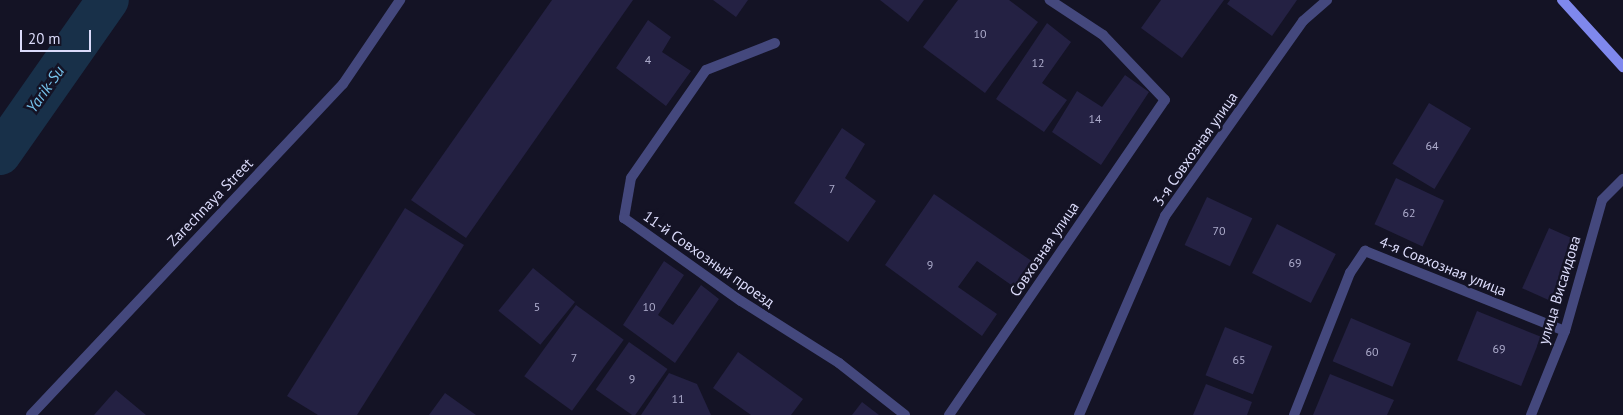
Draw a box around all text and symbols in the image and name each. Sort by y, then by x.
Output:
scale bar [22,20,94,52]
house number: 10 [973,27,987,41]
text: 20 m [28,29,61,48]
house number: 4 [645,53,651,67]
house number: 12 [1031,56,1045,70]
water label: Yarik-Su [22,62,68,116]
street label: 3-я Совхозная улица [1149,88,1241,210]
house number: 14 [1088,112,1102,126]
house number: 64 [1425,139,1439,153]
street label: Zarechnaya Street [164,154,256,250]
house number: 7 [829,182,835,196]
street label: Совхозная улица [1006,198,1082,300]
house number: 62 [1402,206,1416,220]
street label: 11-й Совхозный проезд [640,207,778,311]
house number: 70 [1212,224,1226,238]
street label: 4-я Совхозная улица [1377,232,1509,300]
street label: улица Висаидова [1534,234,1584,346]
house number: 69 [1288,256,1302,270]
house number: 9 [927,258,933,272]
house number: 5 [534,300,540,314]
house number: 10 [642,300,656,314]
house number: 69 [1492,342,1506,356]
house number: 60 [1365,345,1379,359]
house number: 7 [571,351,577,365]
house number: 65 [1232,353,1246,367]
house number: 9 [629,372,635,386]
house number: 11 [671,392,685,406]

